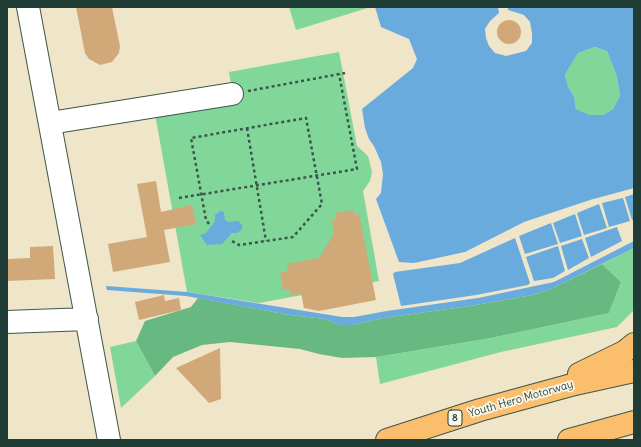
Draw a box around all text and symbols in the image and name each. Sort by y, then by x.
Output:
street label: Youth Hero Motorway [467,378,575,420]
road number: 8 [448,410,462,426]

